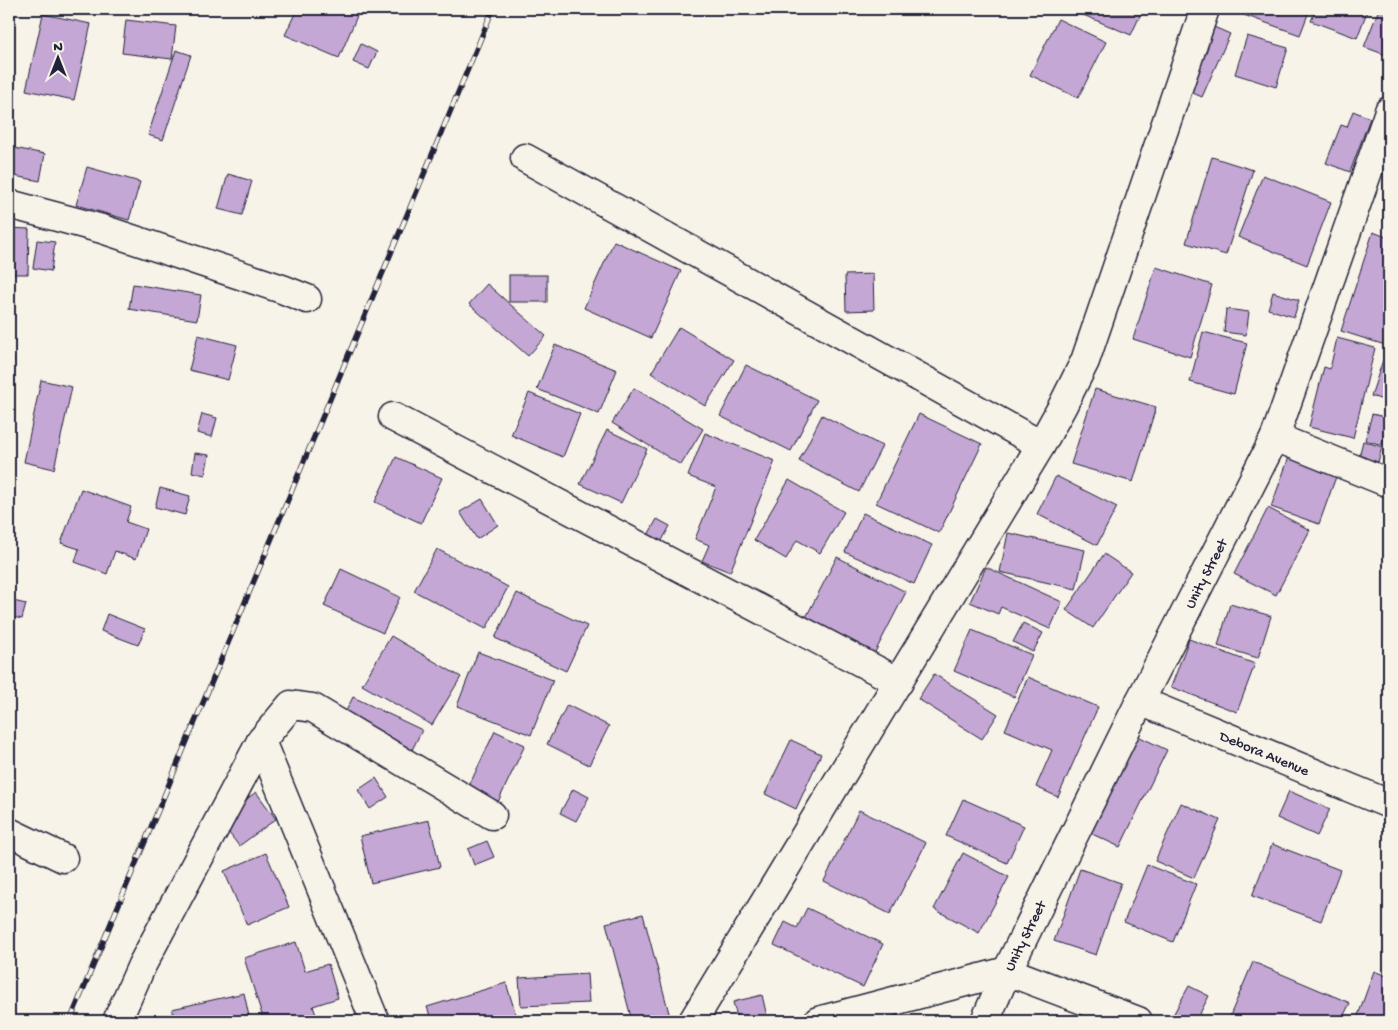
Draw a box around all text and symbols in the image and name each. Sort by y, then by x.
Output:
north arrow [32,32,82,82]
text: N [53,39,63,56]
street label: Unity Street [1182,535,1233,612]
street label: Debora Avenue [1215,727,1312,781]
street label: Unity Street [1001,897,1052,975]

